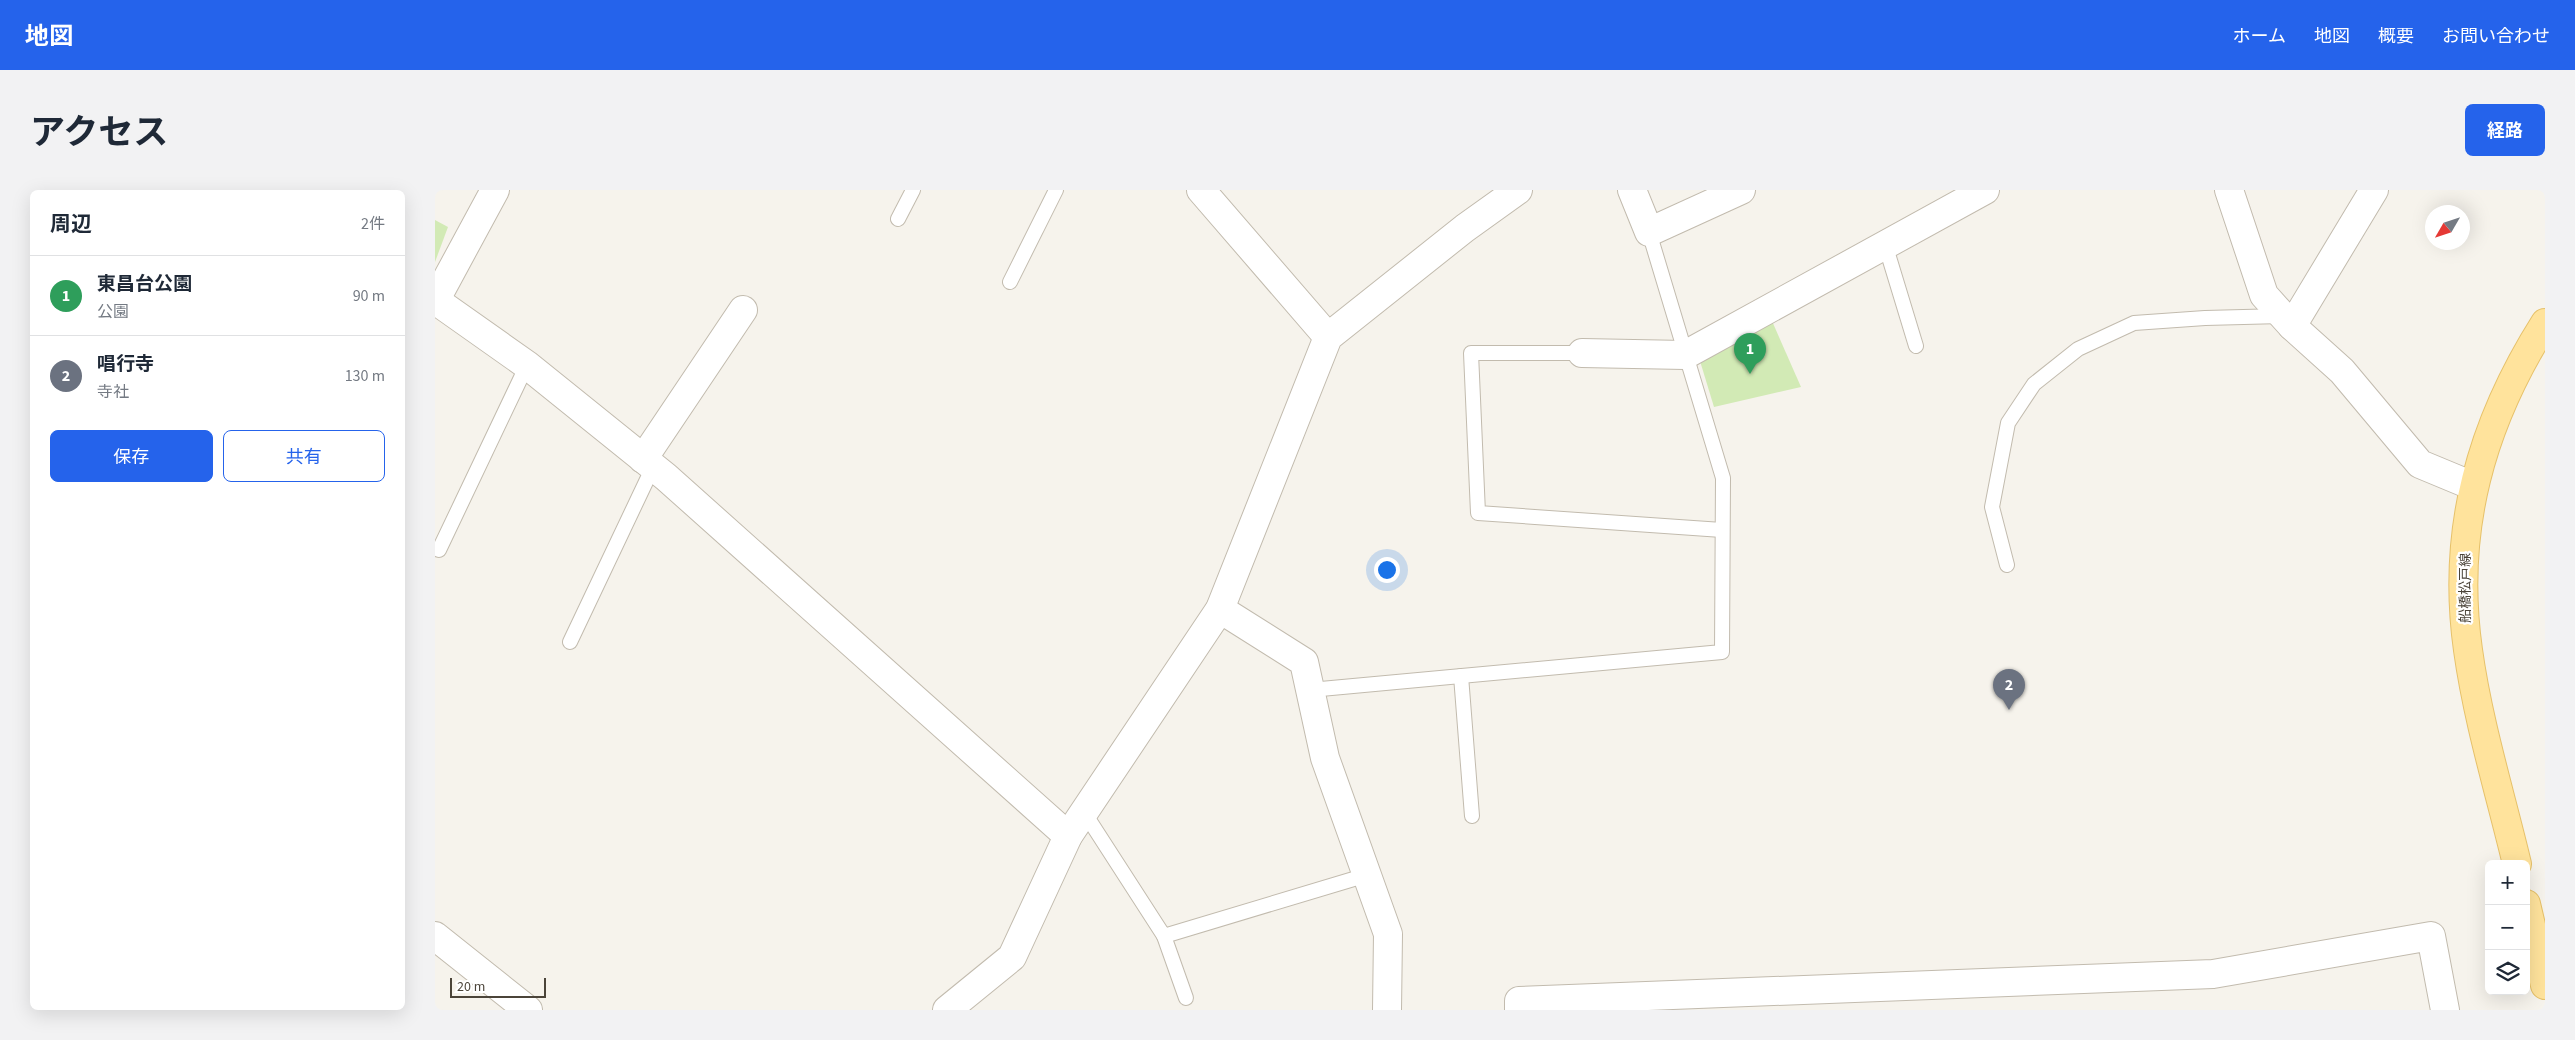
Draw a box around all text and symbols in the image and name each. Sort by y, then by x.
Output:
text: 地図 [25,19,73,54]
text: ホーム [2233,24,2286,49]
text: 地図 [2314,24,2350,49]
text: 概要 [2378,24,2414,49]
text: お問い合わせ [2442,24,2550,49]
button: 経路 [2465,104,2545,156]
text: アクセス [30,108,168,158]
north arrow [2425,205,2470,250]
text: 周辺 [50,209,92,239]
text: 2件 [361,213,385,235]
text: 東昌台公園 [97,271,192,298]
text: 1 [62,285,70,307]
text: 90 m [353,285,385,307]
text: 公園 [97,301,129,323]
pin: 1 [1734,333,1766,374]
text: 唱行寺 [97,351,154,378]
text: 2 [62,365,70,387]
text: 130 m [345,365,385,387]
text: 寺社 [97,381,129,403]
button: 保存 [50,430,213,482]
button: 共有 [223,430,385,482]
street label: 船橋松戸線 [2456,553,2476,623]
your location [1374,557,1400,583]
pin: 2 [1993,669,2025,710]
map controls [2485,860,2530,995]
button: + [2485,860,2530,905]
button: − [2485,905,2530,950]
button: layers [2485,950,2530,995]
scale bar [450,975,546,998]
text: 20 m [457,977,485,997]

